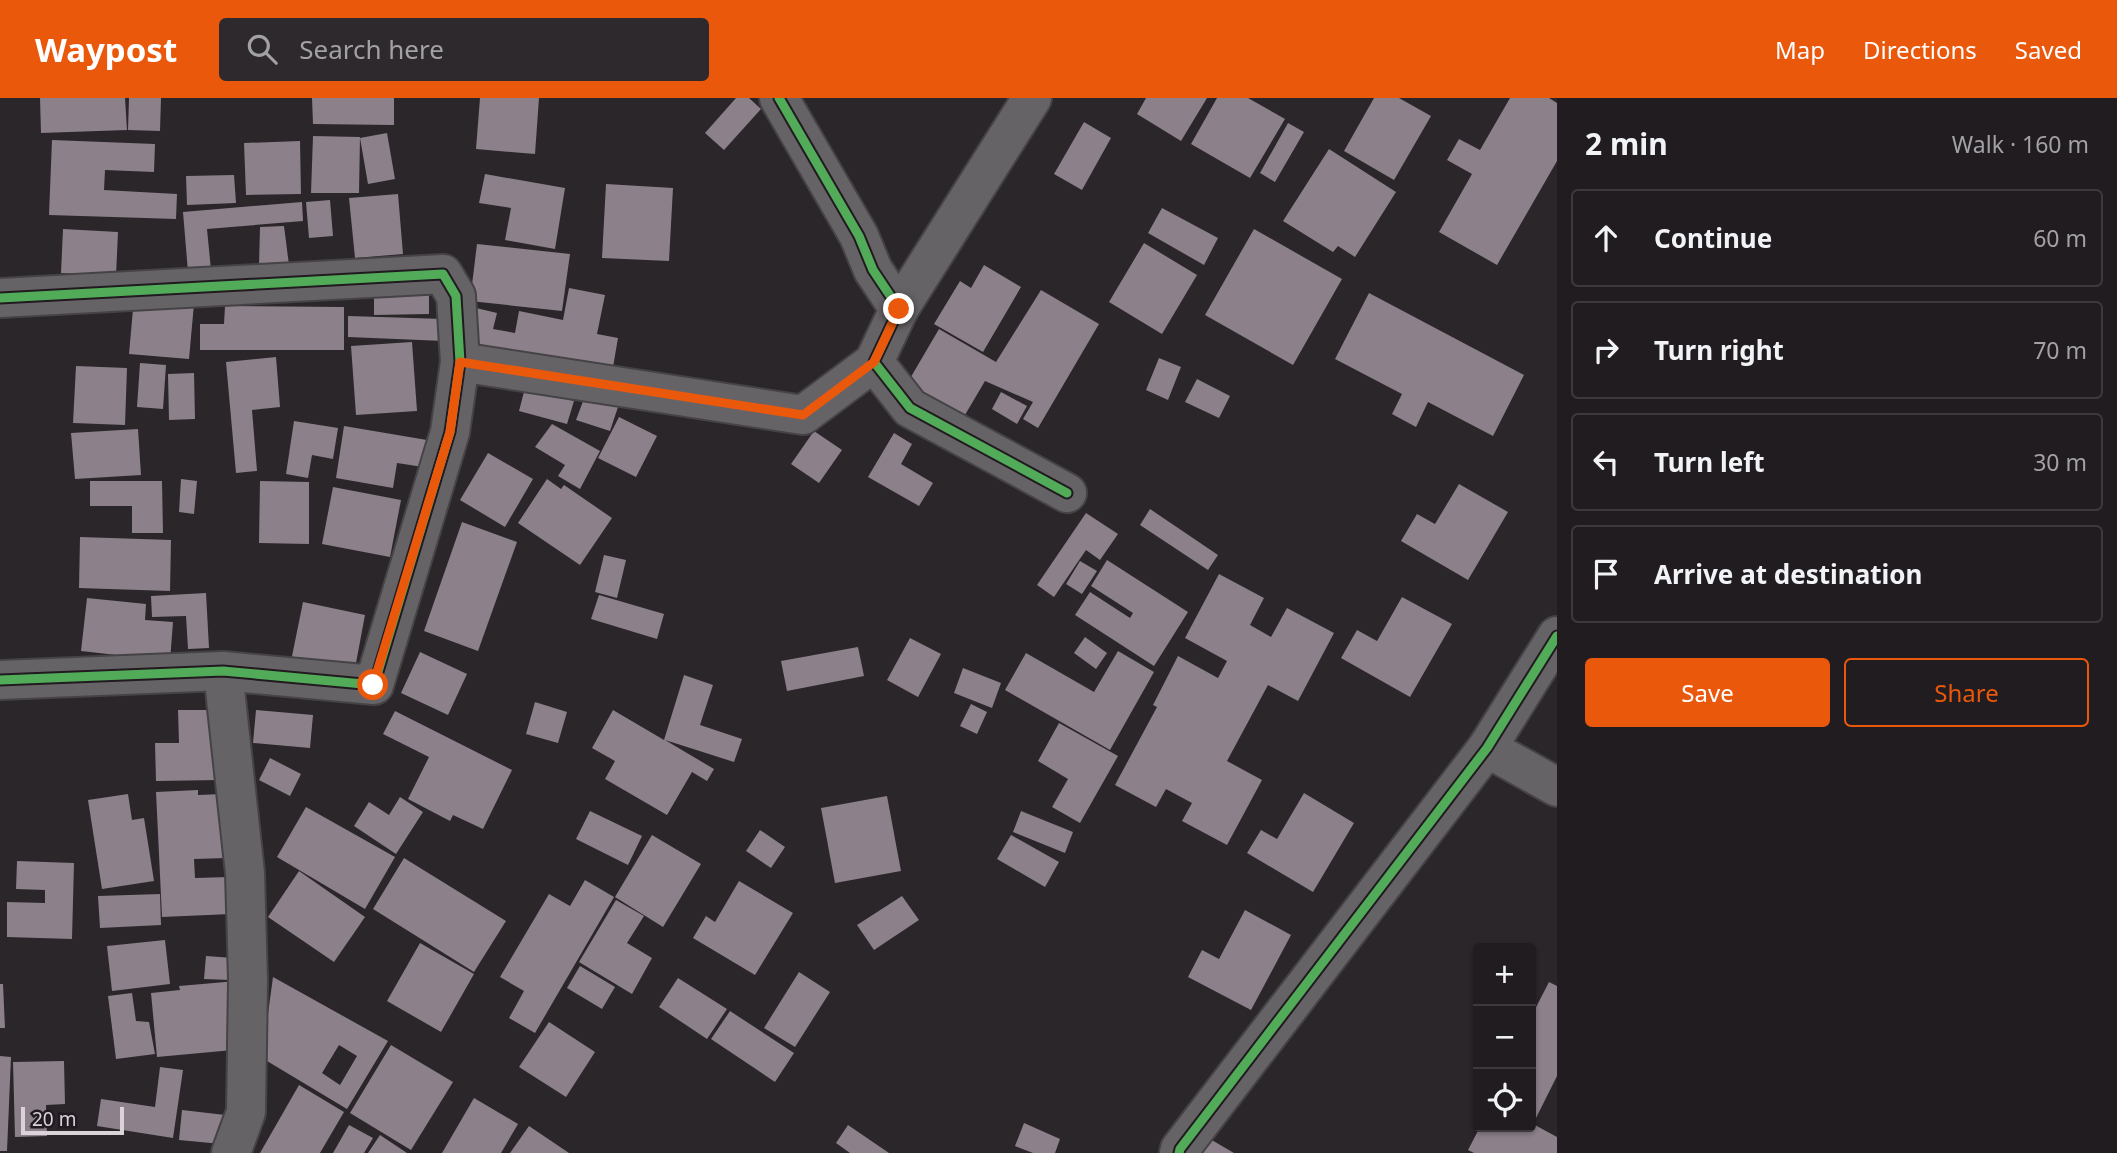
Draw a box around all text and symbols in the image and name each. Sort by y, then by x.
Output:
search box [219,18,709,81]
text: Waypost [35,27,177,72]
icon: search [243,30,281,68]
text: Search here [299,31,444,67]
text: Map [1775,33,1825,66]
text: Directions [1863,33,1977,66]
text: Saved [2015,33,2082,66]
text: 2 min [1585,123,1668,164]
text: Walk · 160 m [1952,128,2089,160]
icon: ahead [1587,219,1625,257]
text: Continue [1654,220,1772,256]
text: 60 m [2033,222,2087,254]
route end [883,293,914,324]
icon: right [1587,331,1625,369]
text: Turn right [1654,332,1784,368]
text: 70 m [2033,334,2087,366]
icon: left [1587,443,1625,481]
text: Turn left [1654,444,1765,480]
text: 30 m [2033,446,2087,478]
icon: arrive [1587,555,1625,593]
text: Arrive at destination [1654,556,1923,592]
button: Save [1585,658,1830,727]
button: Share [1844,658,2089,727]
route start [357,669,388,700]
map controls [1473,943,1536,1132]
button: + [1473,943,1536,1006]
button: − [1473,1006,1536,1069]
button: locate [1473,1069,1536,1132]
scale bar [21,1104,124,1136]
text: 20 m [32,1106,76,1132]

